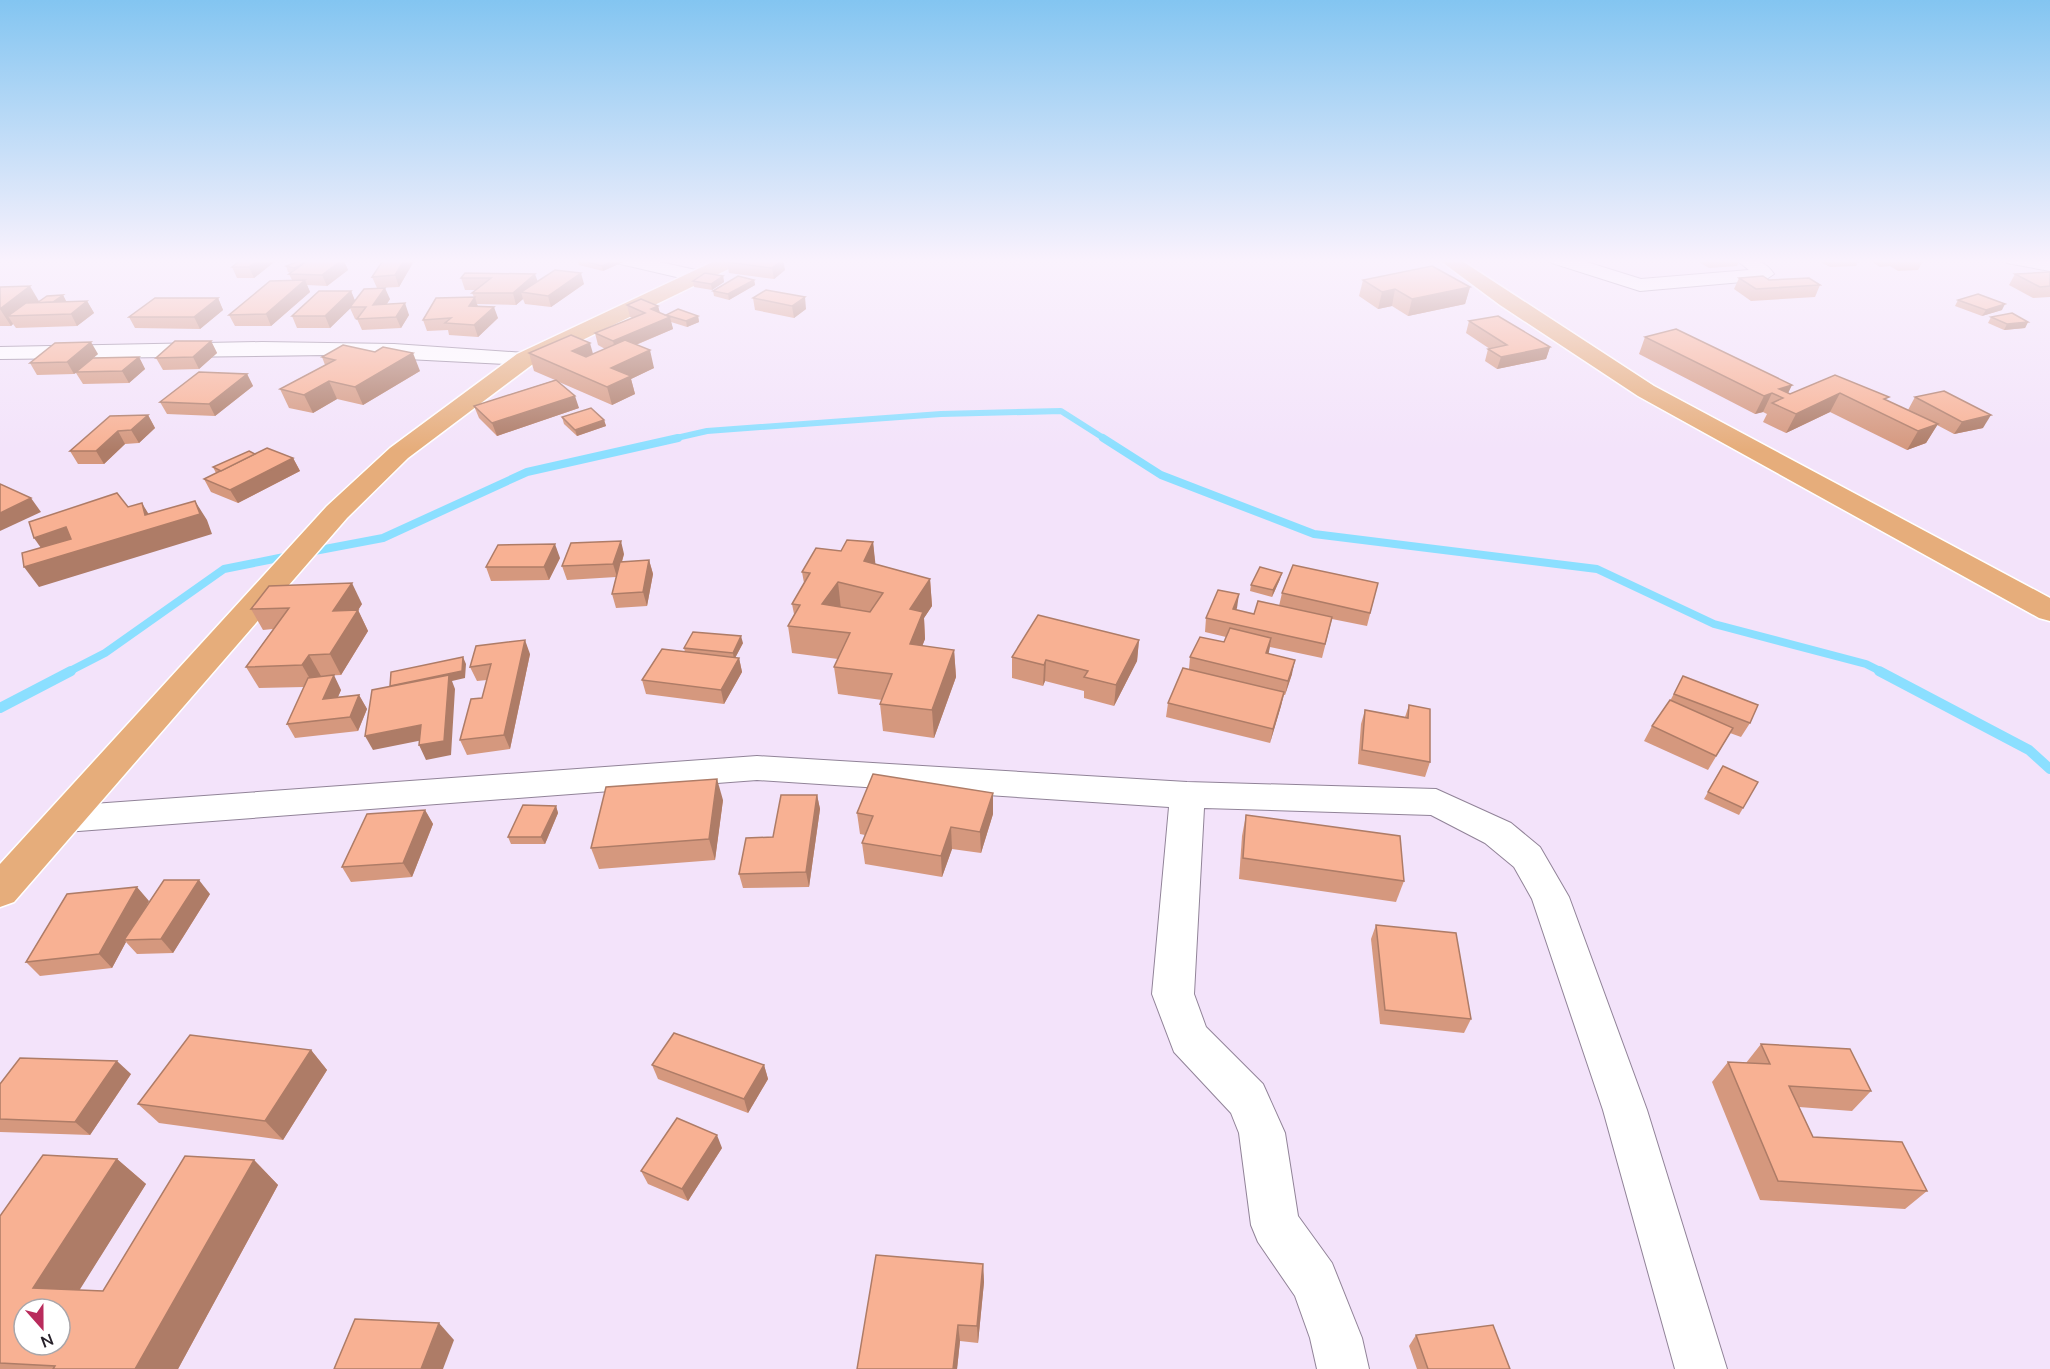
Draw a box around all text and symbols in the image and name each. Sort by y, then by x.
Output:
north arrow [12,1297,72,1357]
text: N [38,1330,57,1353]

